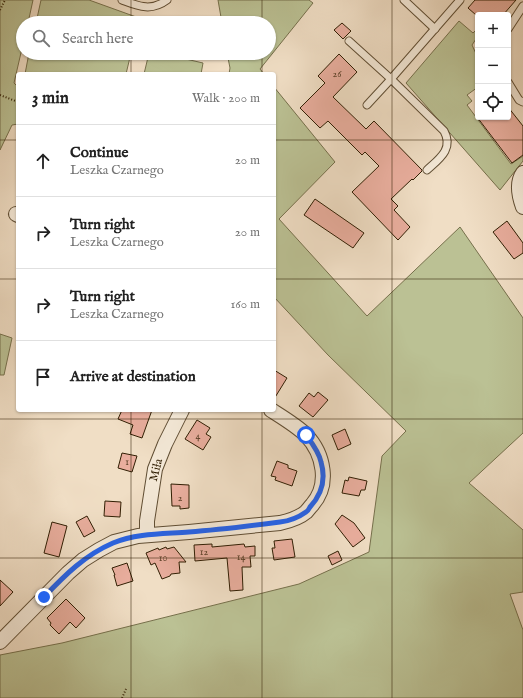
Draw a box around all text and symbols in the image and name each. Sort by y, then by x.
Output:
map controls [475,12,511,120]
button: + [475,12,511,48]
search box [16,16,276,60]
icon: search [30,27,52,49]
text: Search here [62,29,133,48]
button: − [475,48,511,84]
house number: 26 [333,68,342,81]
button: locate [475,84,511,120]
text: 3 min [32,88,69,109]
text: Walk · 200 m [192,90,260,107]
text: Continue [70,143,128,162]
icon: ahead [32,150,54,172]
text: 20 m [235,152,260,169]
text: Leszka Czarnego [70,162,164,179]
text: Turn right [70,215,135,234]
icon: right [32,222,54,244]
text: 20 m [235,224,260,241]
text: Leszka Czarnego [70,234,164,251]
text: Turn right [70,287,135,306]
icon: right [32,294,54,316]
text: 160 m [230,296,260,313]
text: Leszka Czarnego [70,306,164,323]
icon: arrive [32,366,54,388]
text: Arrive at destination [70,367,196,386]
route start [297,426,315,444]
house number: 4 [196,430,201,443]
house number: 1 [125,456,129,469]
street label: Miła [146,456,166,483]
house number: 2 [178,492,183,505]
house number: 12 [200,546,209,559]
house number: 14 [237,551,245,564]
house number: 10 [159,552,167,565]
route end [35,588,53,606]

